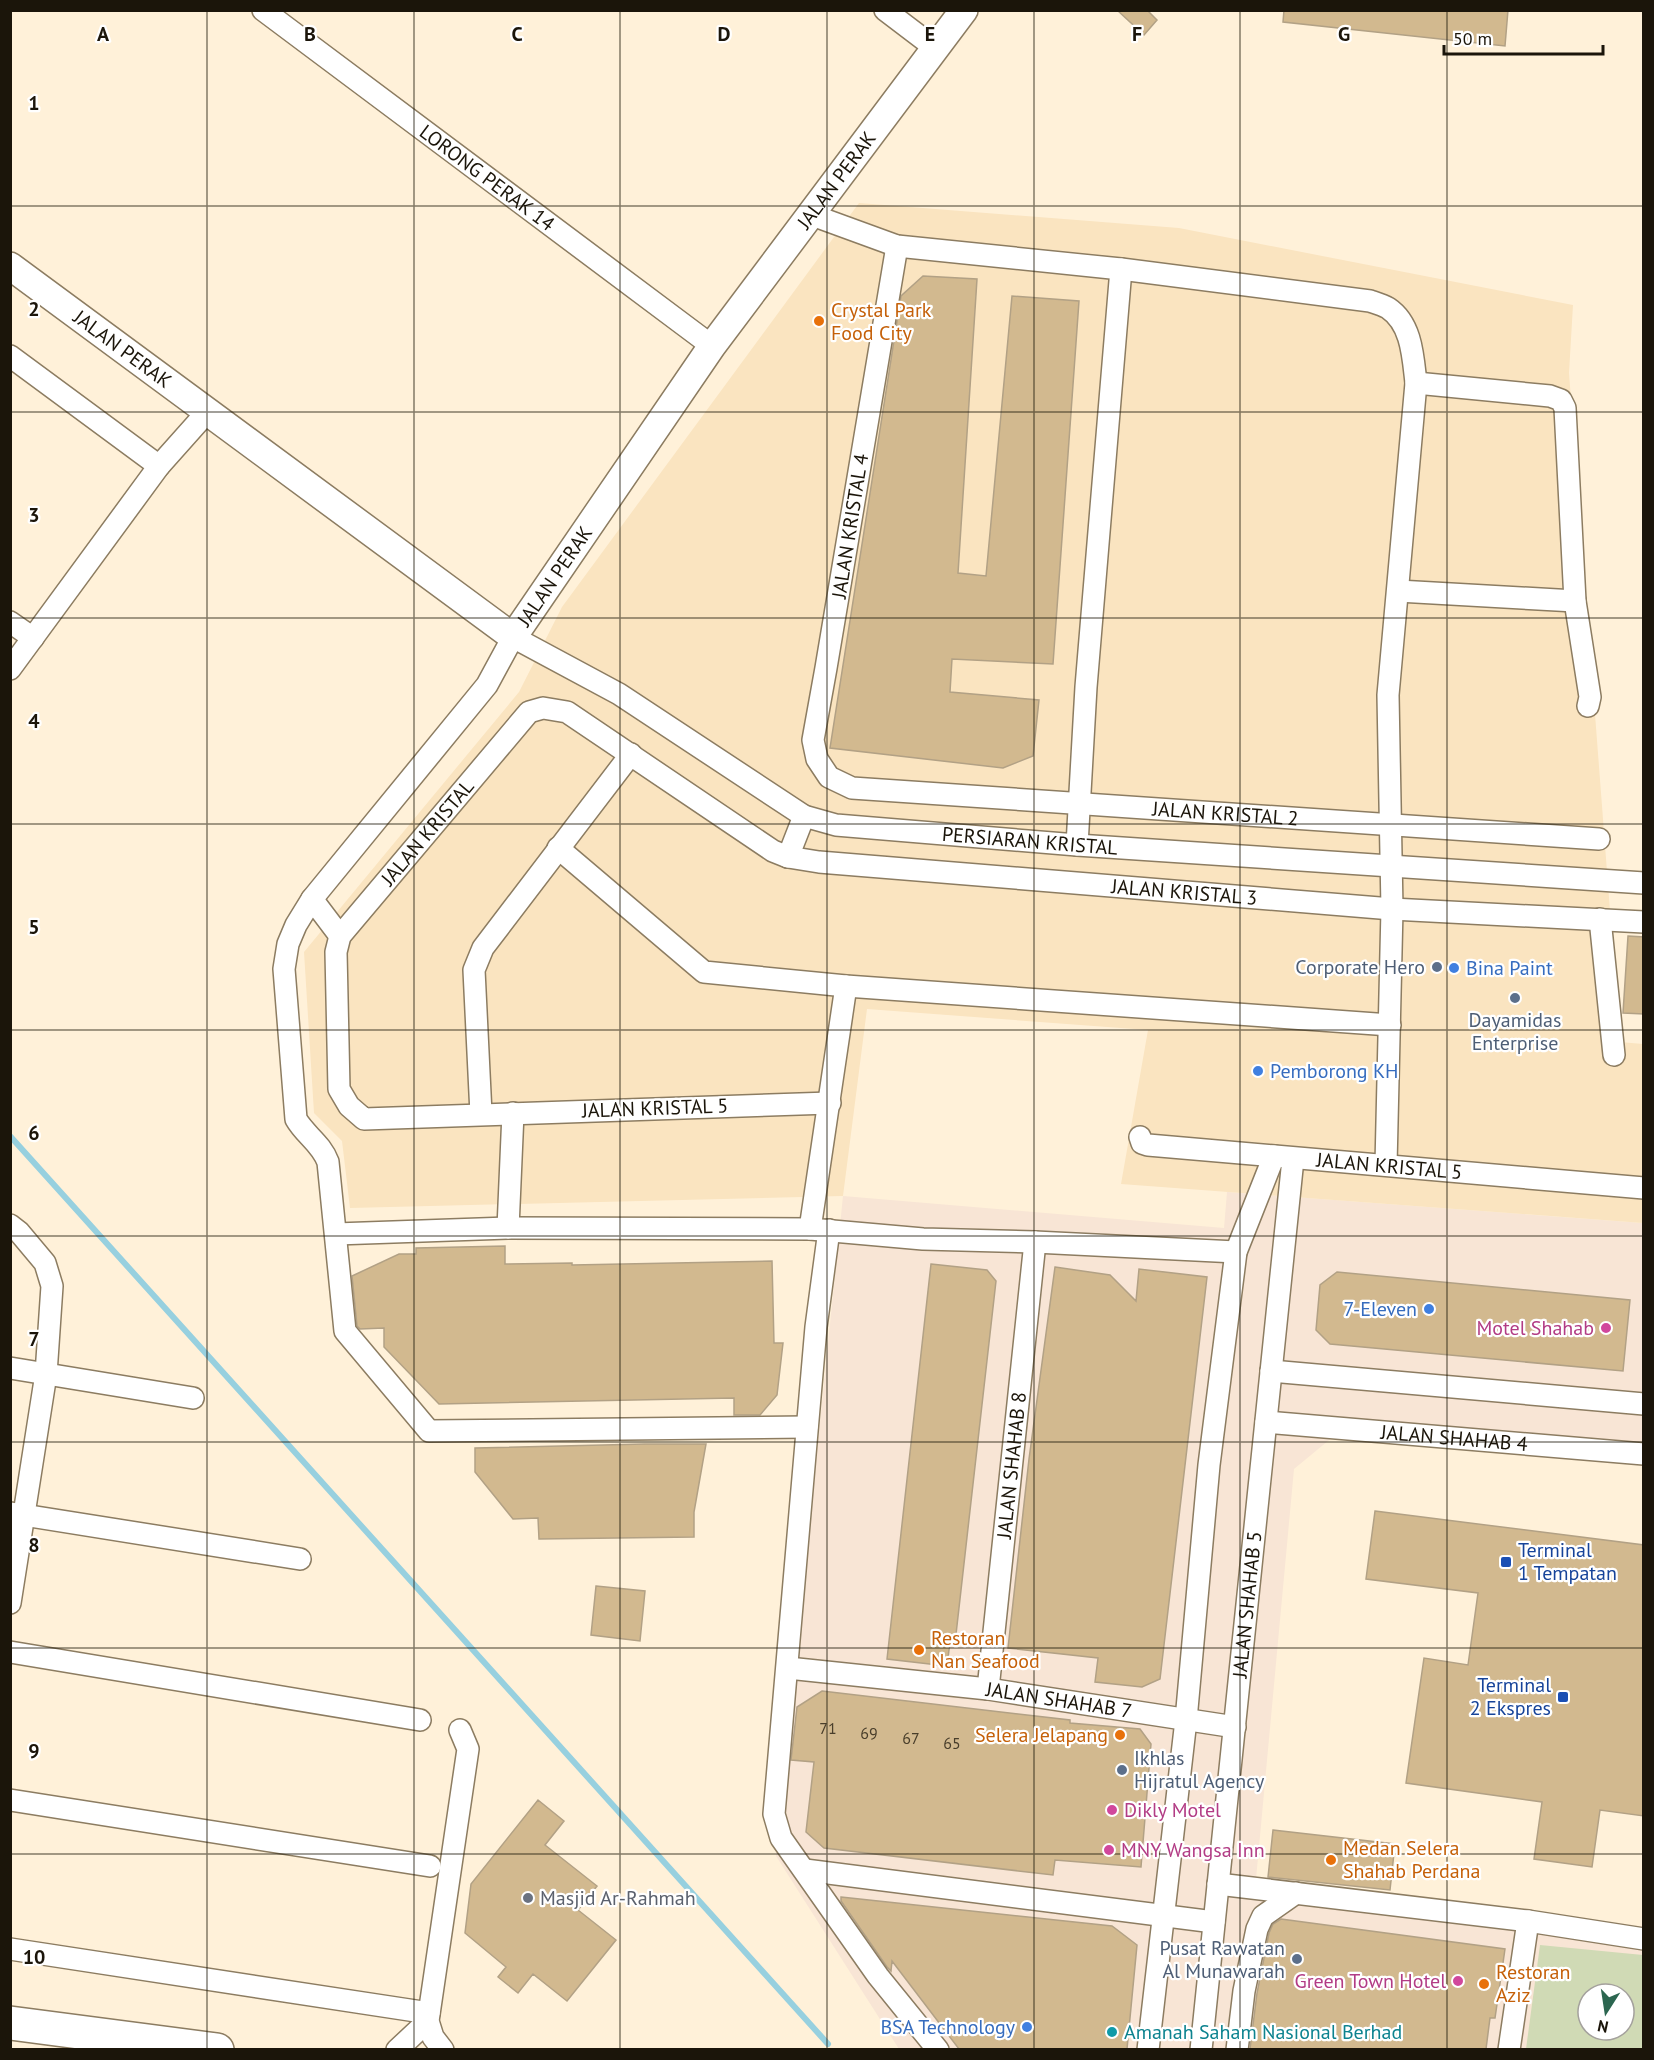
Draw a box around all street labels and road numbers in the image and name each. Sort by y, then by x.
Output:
street label: LORONG PERAK 14 [414,119,560,237]
street label: JALAN PERAK [791,126,882,235]
street label: JALAN PERAK [68,304,177,394]
street label: JALAN KRISTAL 4 [826,452,874,601]
street label: JALAN PERAK [511,521,598,632]
street label: JALAN KRISTAL [375,774,480,892]
street label: JALAN KRISTAL 2 [1151,795,1299,831]
street label: PERSIARAN KRISTAL [941,821,1119,861]
street label: JALAN KRISTAL 3 [1109,873,1258,911]
street label: JALAN KRISTAL 5 [580,1092,729,1124]
street label: JALAN KRISTAL 5 [1314,1147,1463,1185]
street label: JALAN SHAHAB 8 [991,1391,1032,1541]
street label: JALAN SHAHAB 4 [1379,1419,1529,1457]
street label: JALAN SHAHAB 5 [1226,1530,1268,1680]
street label: JALAN SHAHAB 7 [983,1676,1134,1724]

